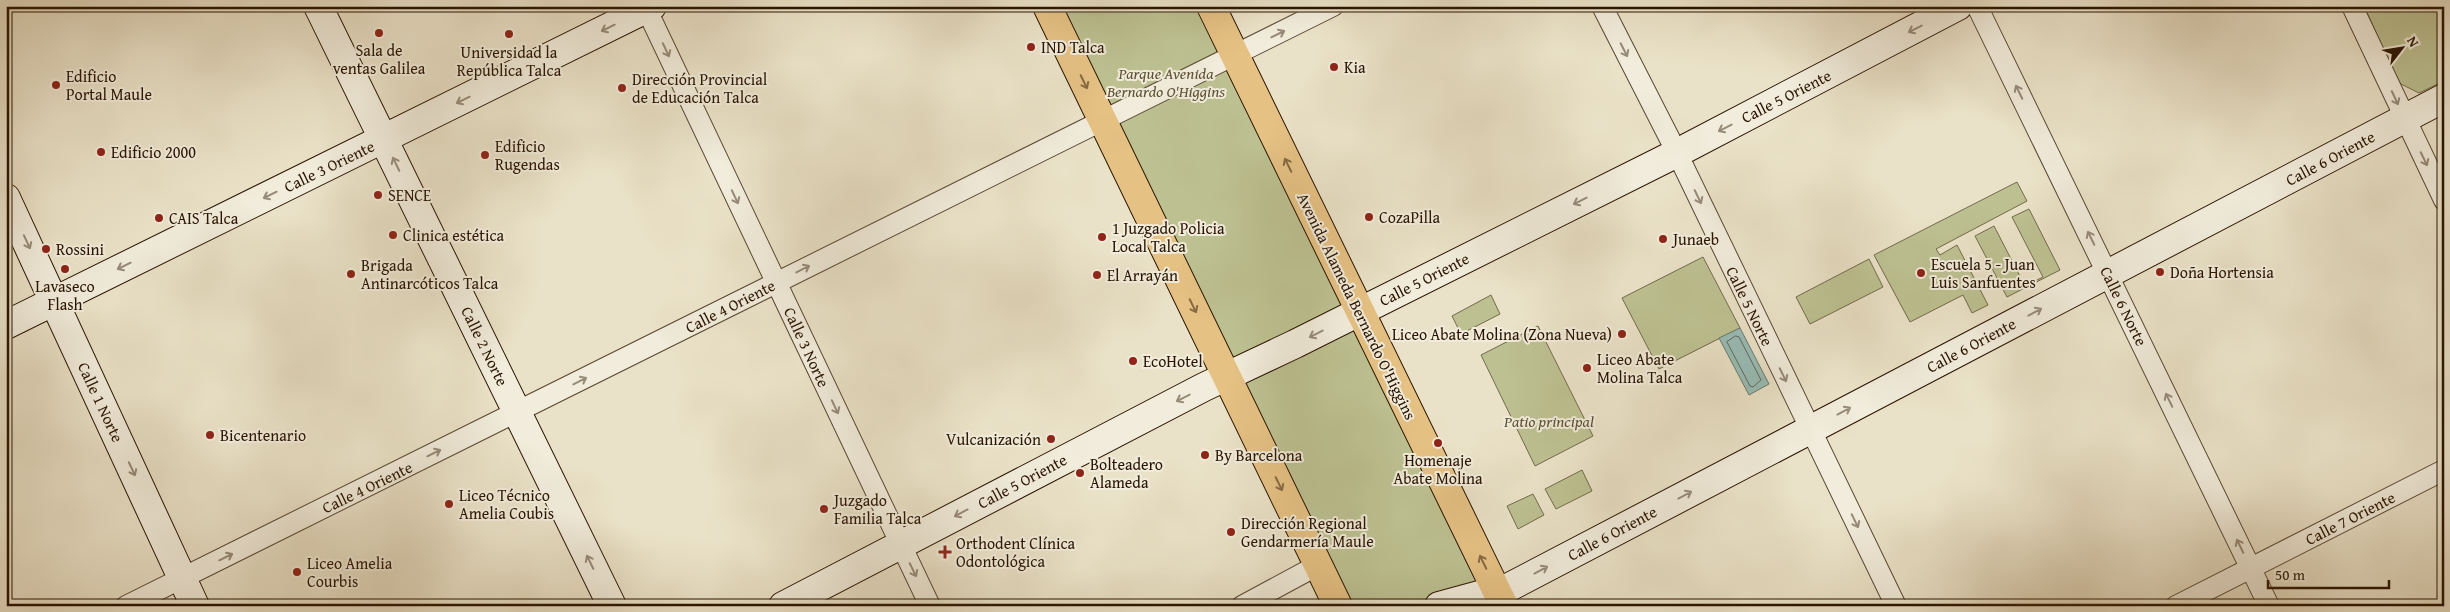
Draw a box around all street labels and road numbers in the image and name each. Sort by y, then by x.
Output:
street label: Calle 5 Oriente [1737,63,1835,129]
street label: Calle 6 Oriente [2281,124,2379,192]
street label: Calle 3 Oriente [280,134,378,198]
street label: Avenida Alameda Bernardo O'Higgins [1291,188,1423,424]
street label: Calle 5 Oriente [1375,246,1473,312]
street label: Calle 5 Norte [1720,262,1780,350]
street label: Calle 6 Norte [2094,262,2154,350]
street label: Calle 4 Oriente [681,273,779,339]
street label: Calle 2 Norte [455,302,515,390]
street label: Calle 3 Norte [778,303,836,391]
street label: Calle 6 Oriente [1922,311,2020,379]
street label: Calle 1 Norte [72,358,130,446]
street label: Calle 5 Oriente [973,447,1071,515]
street label: Calle 4 Oriente [318,455,416,519]
street label: Calle 7 Oriente [2301,485,2399,551]
street label: Calle 6 Oriente [1563,499,1661,567]

